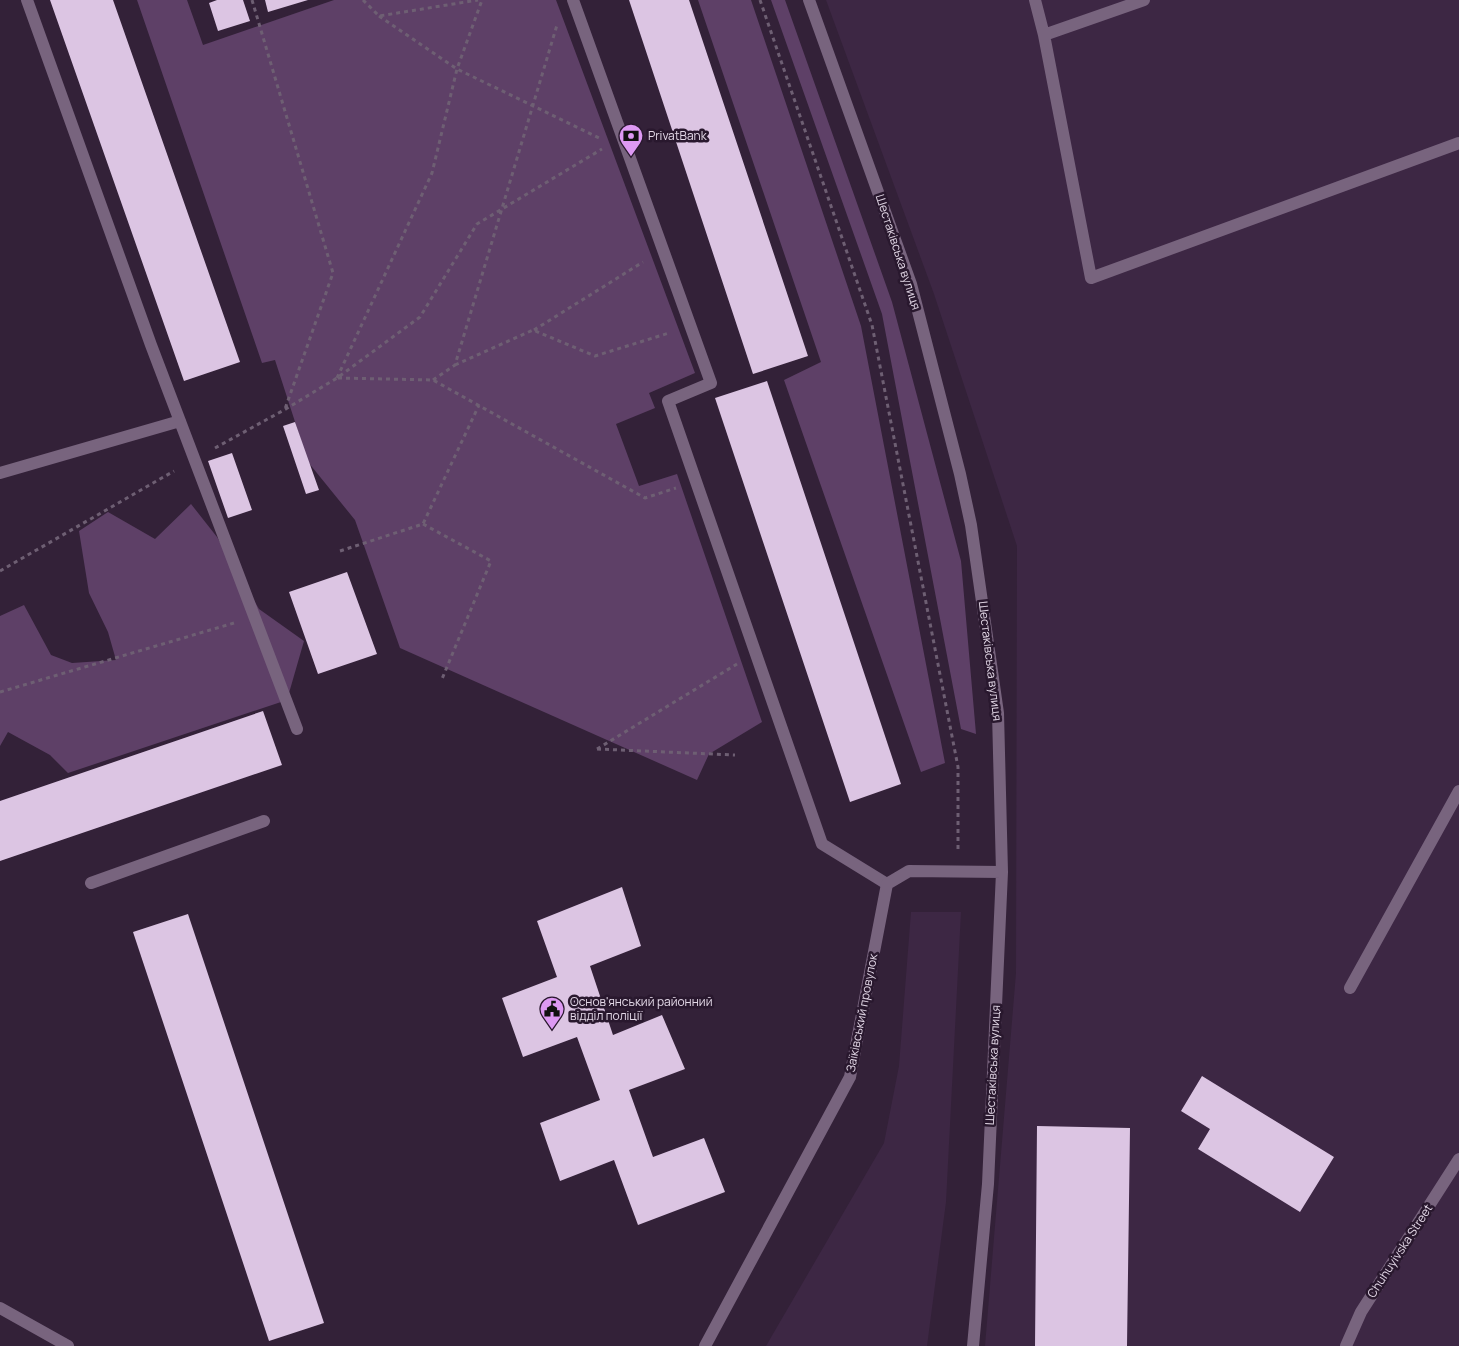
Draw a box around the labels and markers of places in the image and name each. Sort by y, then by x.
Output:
bank icon: PrivatBank [618,123,644,157]
place label: PrivatBank [648,127,708,144]
place label: Основ'янський районний відділ поліції [570,993,712,1024]
public building icon: Основ'янський районний відділ поліції [539,996,565,1030]

